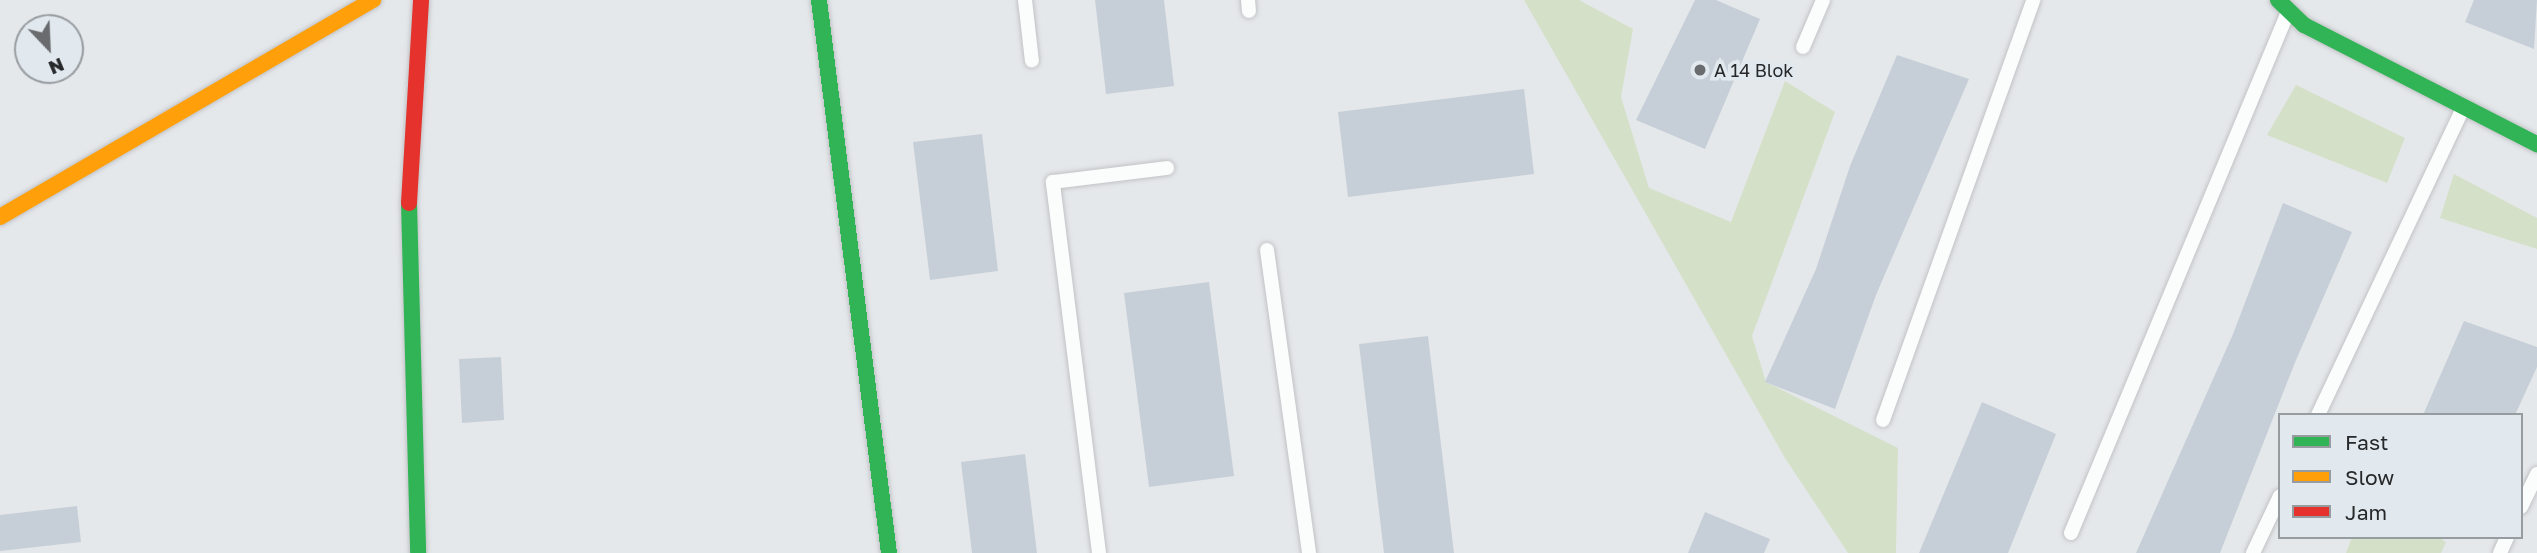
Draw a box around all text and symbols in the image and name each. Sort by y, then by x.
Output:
north arrow [14,14,84,84]
text: N [45,54,68,80]
place label: A 14 Blok [1714,59,1793,81]
marker: A 14 Blok [1692,62,1708,78]
legend [2278,413,2523,539]
text: Fast [2345,429,2388,455]
text: Slow [2345,464,2394,490]
text: Jam [2345,499,2387,525]

